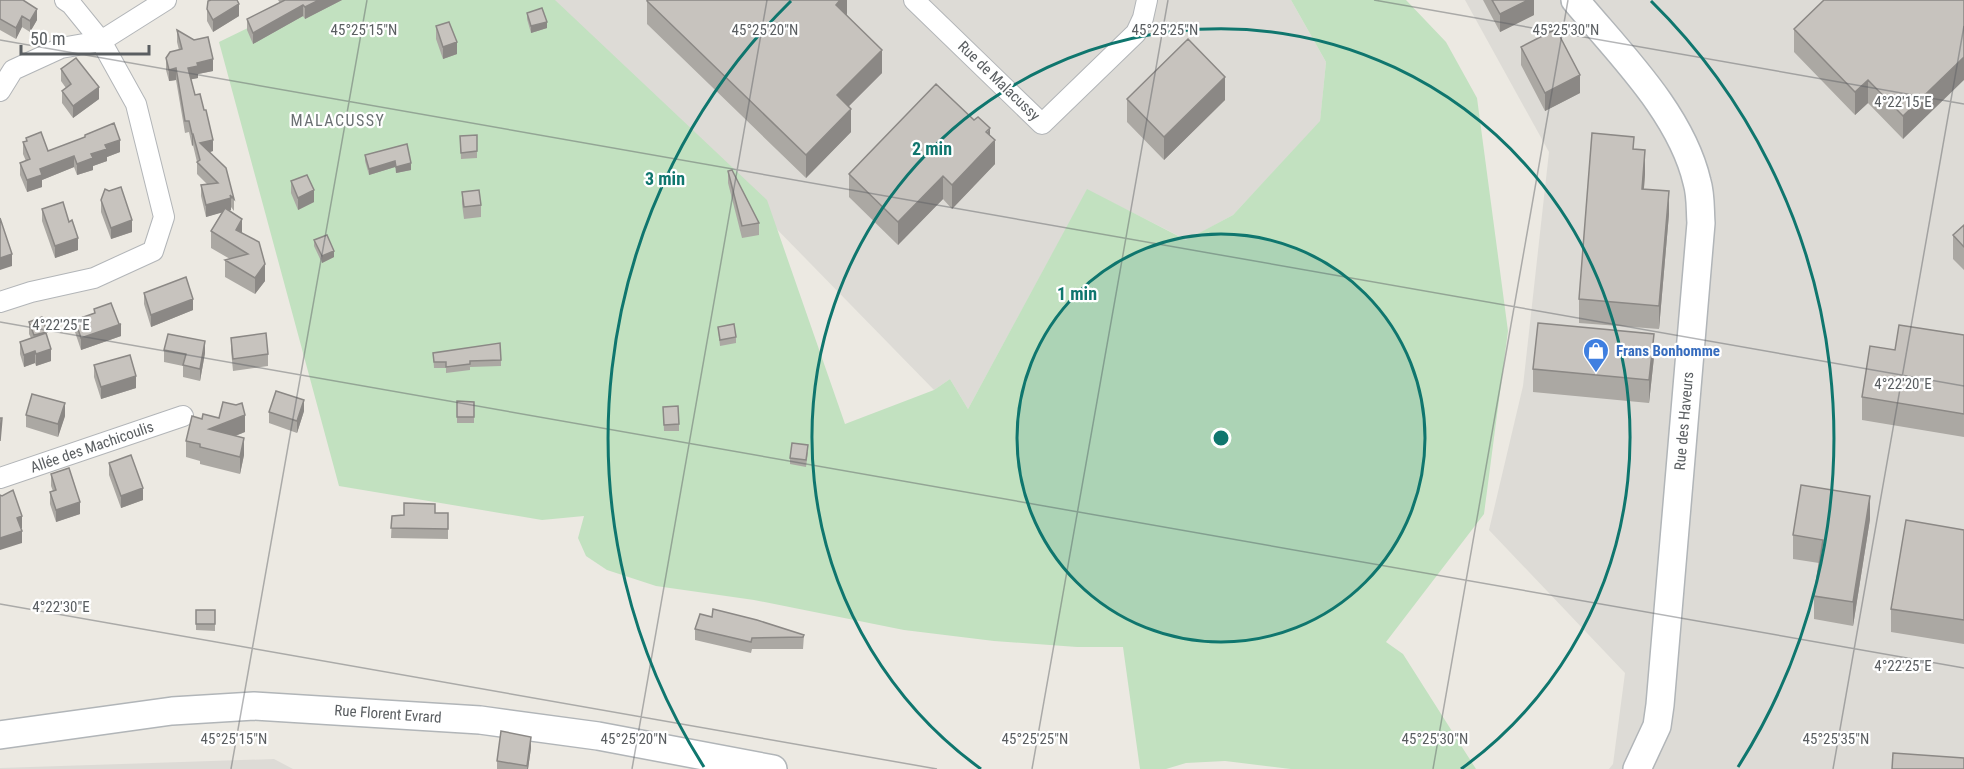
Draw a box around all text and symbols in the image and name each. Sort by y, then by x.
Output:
scale bar [21,18,148,56]
text: 45°25'15"N [331,21,397,39]
text: 45°25'20"N [732,21,798,39]
text: 45°25'25"N [1132,21,1198,39]
text: 45°25'30"N [1533,21,1599,39]
text: 50 m [30,28,65,49]
street label: Rue de Malacussy [954,37,1044,125]
text: 4°22'15"E [1874,93,1932,111]
district label: MALACUSSY [291,111,385,130]
text: 2 min [912,138,952,159]
text: 3 min [645,168,685,189]
text: 1 min [1057,283,1097,304]
text: 4°22'25"E [32,316,90,334]
shop icon: Frans Bonhomme [1581,336,1611,374]
place label: Frans Bonhomme [1616,342,1720,360]
street label: Rue des Haveurs [1671,371,1697,471]
text: 4°22'20"E [1874,375,1932,393]
street label: Allée des Machicoulis [28,417,156,477]
centre of rings [1211,428,1231,448]
text: 4°22'30"E [32,598,90,616]
text: 4°22'25"E [1874,657,1932,675]
street label: Rue Florent Evrard [334,701,442,727]
text: 45°25'15"N [201,730,267,748]
text: 45°25'20"N [601,730,667,748]
text: 45°25'25"N [1002,730,1068,748]
text: 45°25'30"N [1402,730,1468,748]
text: 45°25'35"N [1803,730,1869,748]

